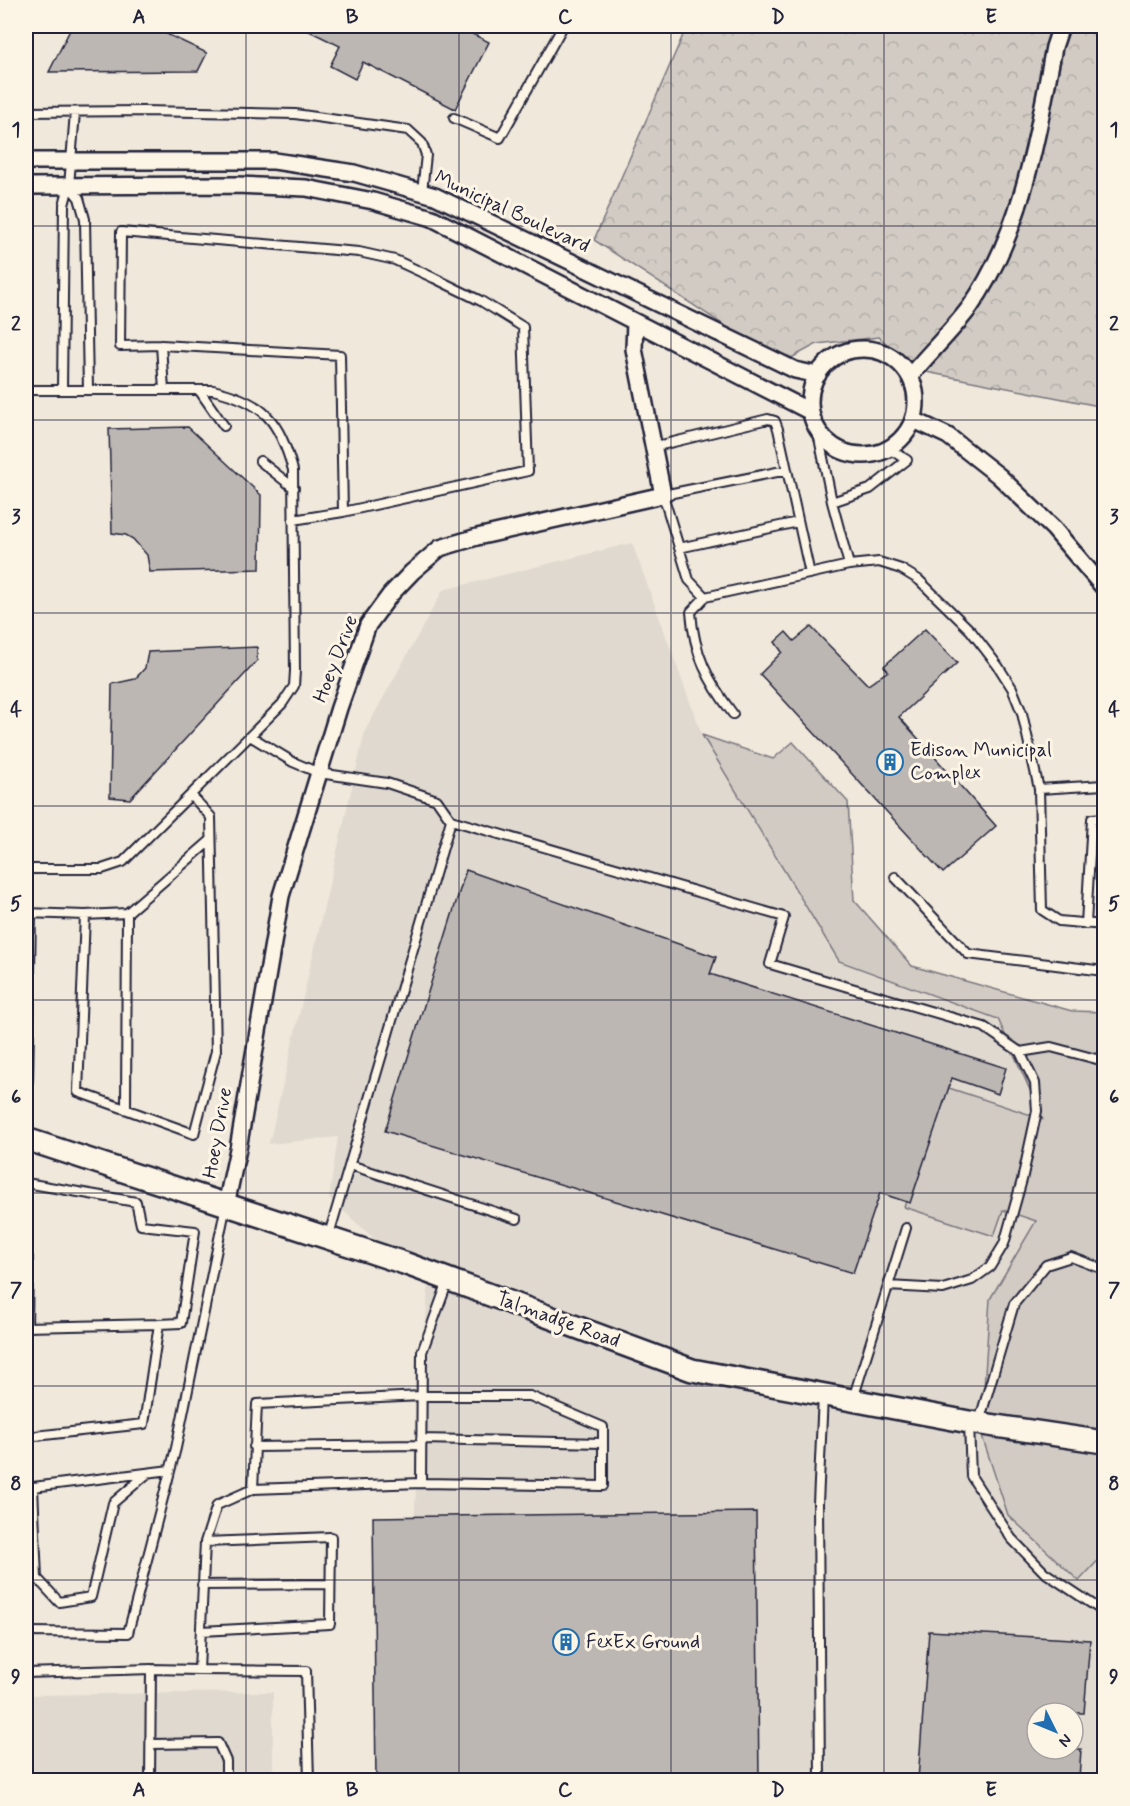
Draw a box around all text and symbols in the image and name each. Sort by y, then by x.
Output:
text: A [132,4,146,31]
text: B [346,4,359,31]
text: C [558,4,573,31]
text: D [771,4,785,31]
text: E [985,4,997,31]
text: 1 [12,117,20,144]
text: 1 [1110,117,1118,144]
street label: Municipal Boulevard [430,164,594,260]
text: 2 [11,311,21,338]
text: 2 [1109,311,1119,338]
text: 3 [11,504,21,531]
text: 3 [1109,504,1119,531]
street label: Hoey Drive [307,611,365,707]
text: 4 [10,697,22,724]
text: 4 [1108,697,1120,724]
place label: Edison Municipal Complex [910,737,1052,787]
building icon: Edison Municipal Complex [875,747,905,777]
text: 5 [10,891,22,918]
text: 5 [1108,891,1120,918]
text: 6 [11,1084,21,1111]
text: 6 [1109,1084,1119,1111]
street label: Hoey Drive [197,1085,239,1181]
text: 7 [10,1277,22,1304]
text: 7 [1108,1277,1120,1304]
street label: Talmadge Road [492,1285,624,1357]
text: 8 [10,1471,22,1498]
text: 8 [1108,1471,1120,1498]
building icon: FexEx Ground [551,1627,581,1657]
place label: FexEx Ground [586,1629,700,1656]
text: 9 [11,1664,21,1691]
text: 9 [1109,1664,1119,1691]
north arrow [1025,1701,1085,1761]
text: N [1054,1729,1076,1751]
text: A [132,1777,146,1804]
text: B [346,1777,359,1804]
text: C [558,1777,573,1804]
text: D [771,1777,785,1804]
text: E [985,1777,997,1804]

